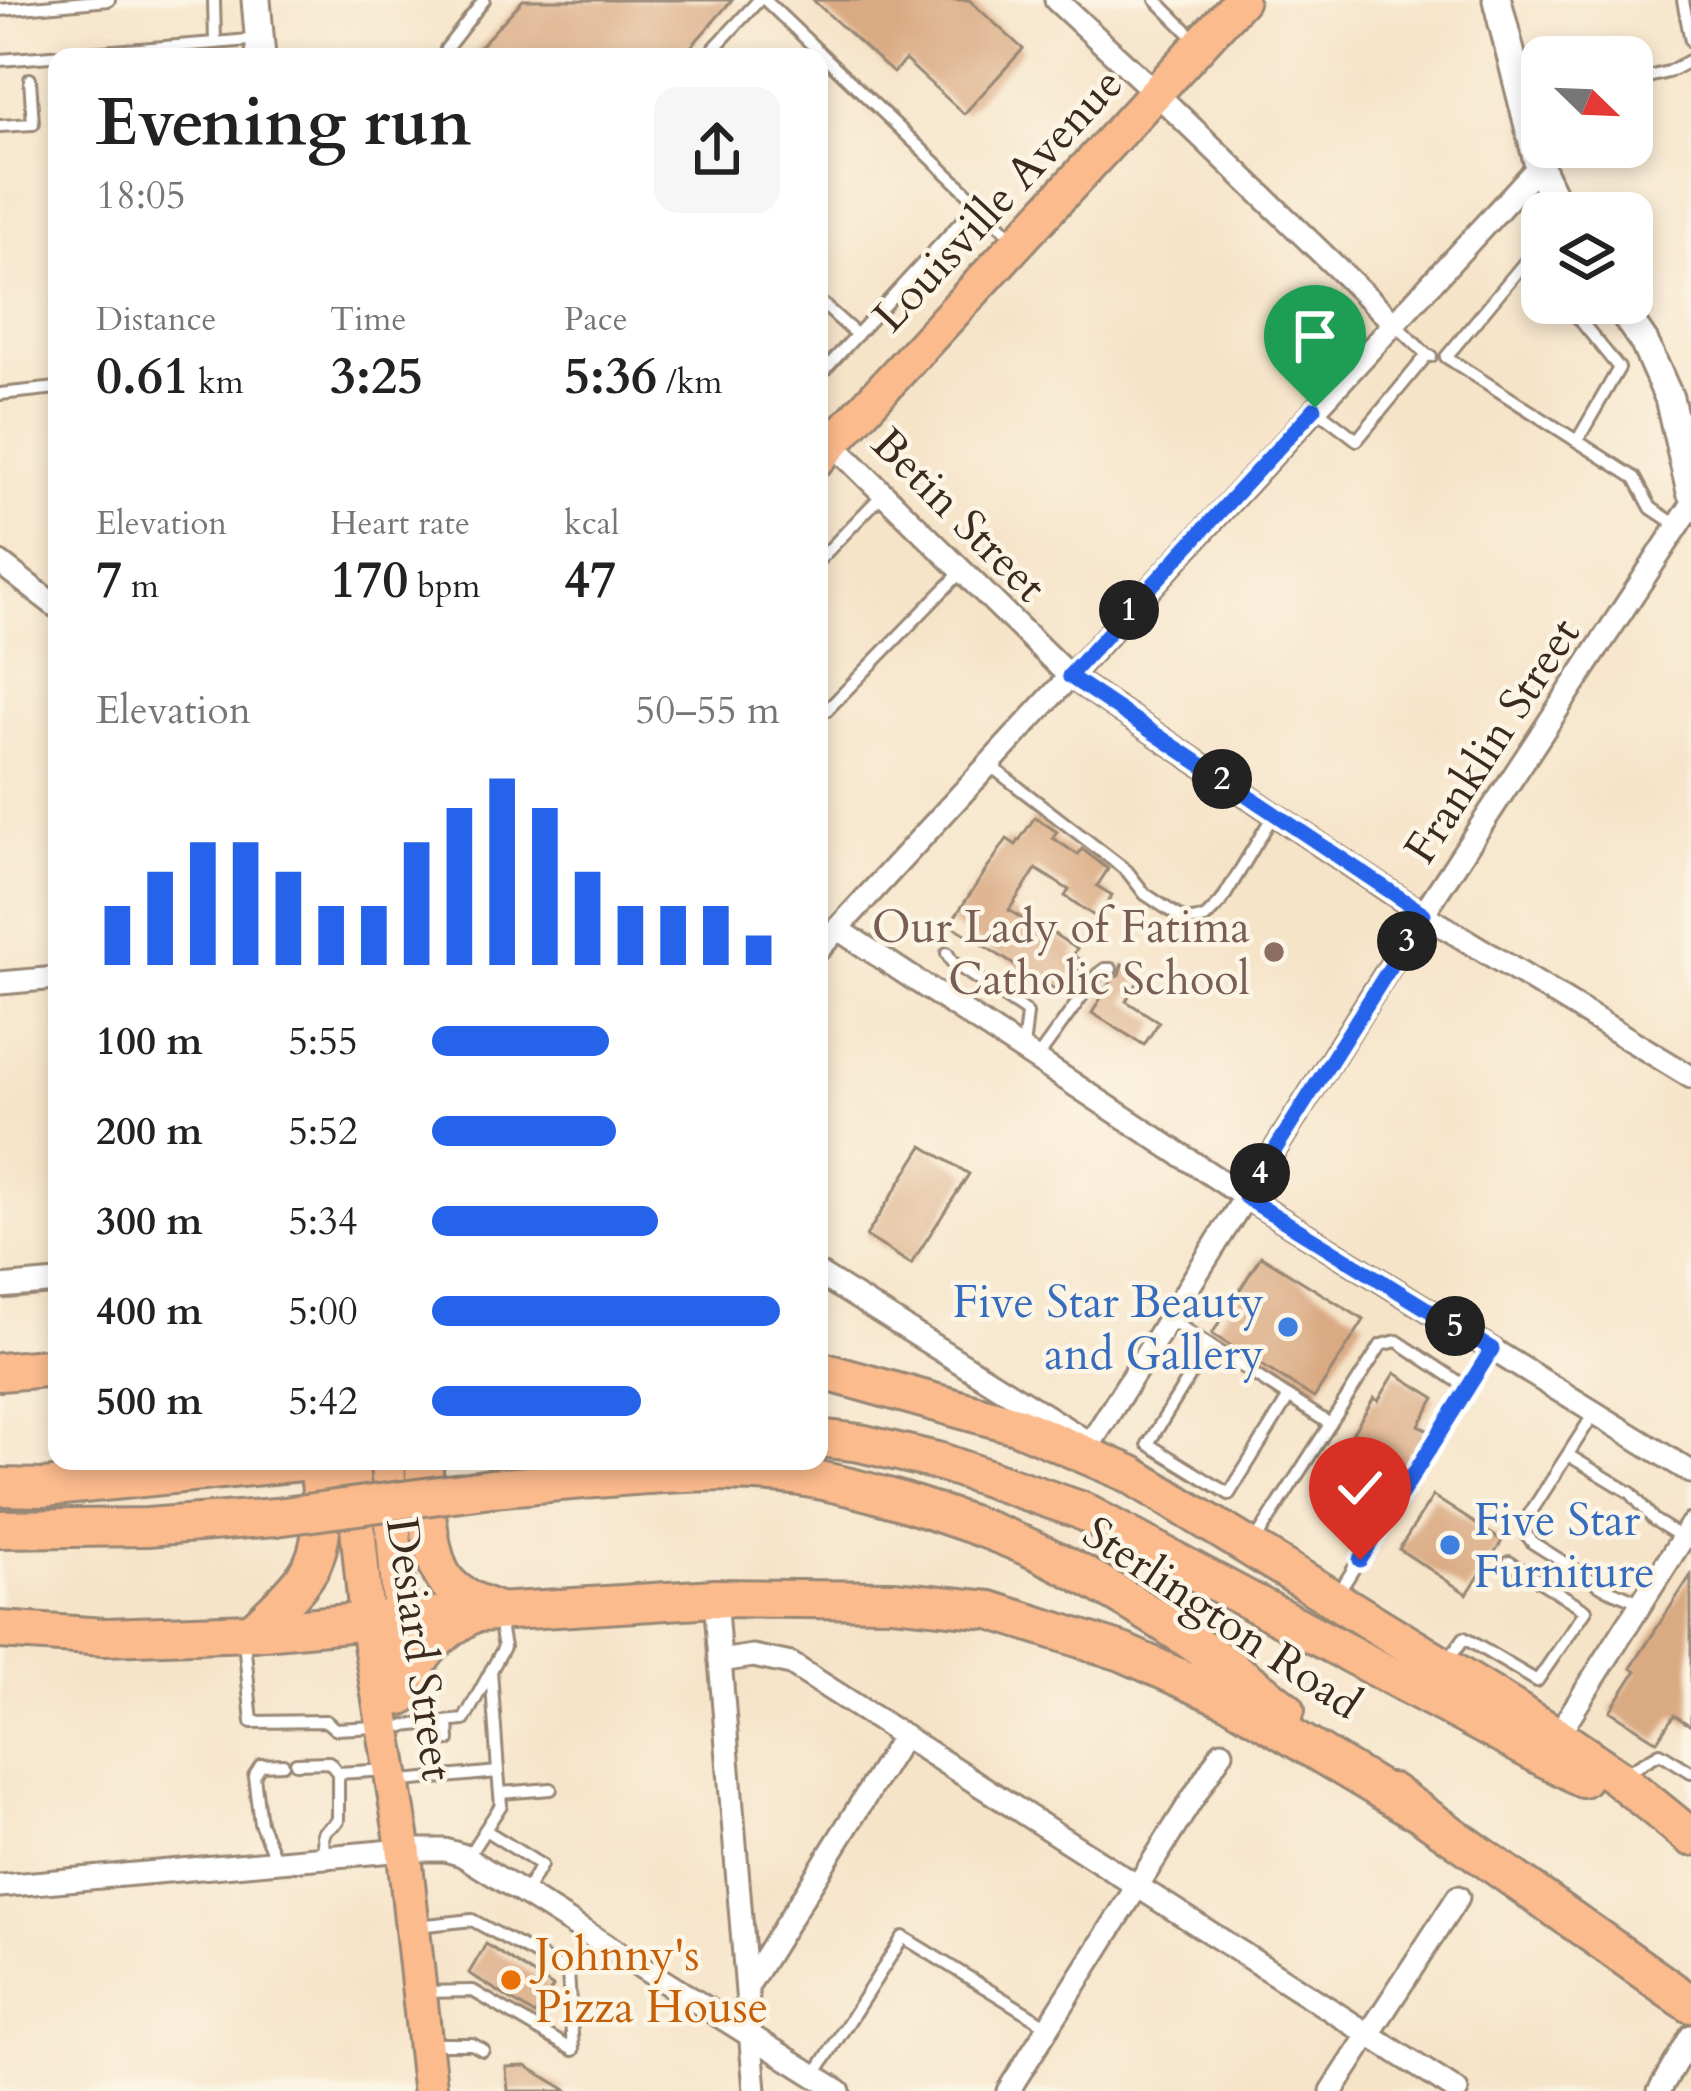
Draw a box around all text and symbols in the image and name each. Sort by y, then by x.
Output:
north arrow [1521,36,1653,168]
map controls [1521,36,1653,324]
street label: Louisville Avenue [860,55,1137,345]
text: Evening run [96,79,471,168]
button: share [654,87,780,213]
text: 18:05 [96,169,186,222]
button: layers [1521,192,1653,324]
pin [1264,285,1366,408]
text: Distance [96,297,217,342]
text: Time [330,297,406,342]
text: Pace [564,297,628,342]
icon: arrive [1282,303,1348,369]
text: 0.61 [96,342,189,412]
text: 3:25 [330,342,423,412]
text: 5:36 [564,342,657,412]
text: km [189,360,244,405]
text: /km [657,360,722,405]
street label: Betin Street [858,414,1060,616]
text: Elevation [96,501,227,546]
text: Heart rate [330,501,470,546]
text: kcal [564,501,619,546]
text: 7 [96,546,122,616]
text: 170 [330,546,408,616]
text: 47 [564,546,616,616]
text: m [122,564,159,609]
text: bpm [408,564,480,609]
pin: 1 [1099,580,1159,640]
text: 1 [1121,587,1137,632]
street label: Franklin Street [1390,606,1594,875]
text: Elevation [96,684,251,737]
text: 50–55 m [635,684,780,737]
pin: 2 [1192,749,1252,809]
text: 2 [1214,756,1230,801]
place label: Our Lady of Fatima Catholic School [872,897,1250,1010]
pin: 3 [1377,911,1437,971]
text: 3 [1399,918,1415,963]
marker: Our Lady of Fatima Catholic School [1261,939,1287,965]
text: 100 m [96,1015,202,1068]
text: 5:55 [288,1015,358,1068]
text: 200 m [96,1105,202,1158]
text: 5:52 [288,1105,358,1158]
pin: 4 [1230,1143,1290,1203]
text: 4 [1252,1150,1268,1195]
text: 300 m [96,1195,202,1248]
text: 5:34 [288,1195,358,1248]
place label: Five Star Beauty and Gallery [953,1272,1264,1385]
text: 400 m [96,1285,202,1338]
text: 5:00 [288,1285,358,1338]
pin: 5 [1425,1296,1485,1356]
text: 5 [1447,1303,1463,1348]
marker: Five Star Beauty and Gallery [1275,1314,1301,1340]
text: 500 m [96,1375,202,1428]
text: 5:42 [288,1375,358,1428]
pin [1309,1437,1411,1560]
icon: check [1327,1455,1393,1521]
place label: Five Star Furniture [1474,1490,1655,1603]
street label: Sterlington Road [1071,1502,1373,1734]
street label: Desiard Street [371,1514,468,1785]
marker: Five Star Furniture [1437,1532,1463,1558]
place label: Johnny's Pizza House [529,1925,768,2038]
marker: Johnny's Pizza House [498,1967,524,1993]

